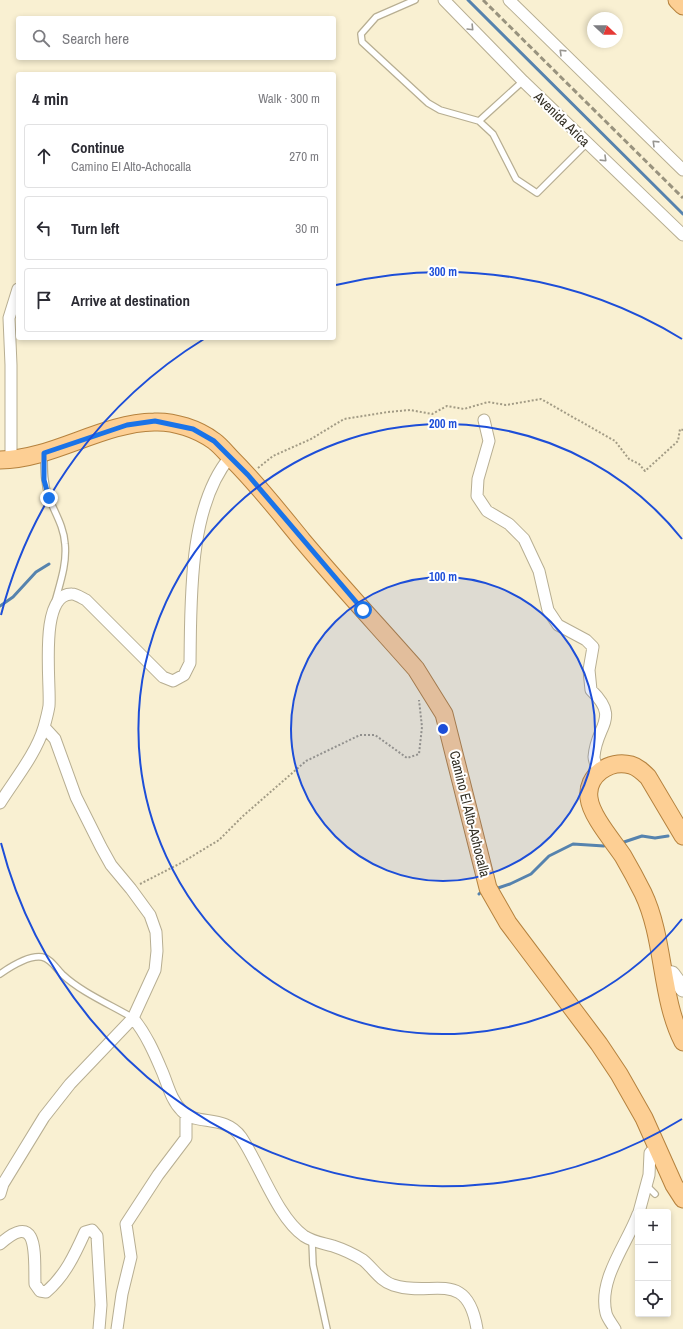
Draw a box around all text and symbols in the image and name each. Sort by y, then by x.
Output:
north arrow [587,12,623,48]
search box [16,16,336,60]
one-way arrow [467,23,474,31]
icon: search [30,27,52,49]
text: Search here [62,28,129,49]
one-way arrow [559,49,567,57]
text: 4 min [32,87,68,110]
street label: Avenida Arica [529,87,594,151]
text: Walk · 300 m [258,90,320,107]
text: Continue [71,137,124,158]
one-way arrow [652,140,660,148]
icon: ahead [33,145,55,167]
text: 270 m [289,148,319,165]
one-way arrow [599,154,607,162]
text: Camino El Alto-Achocalla [71,158,191,175]
icon: left [33,217,55,239]
text: Turn left [71,218,119,239]
text: 30 m [295,220,319,237]
text: 300 m [429,264,457,280]
icon: arrive [33,289,55,311]
text: Arrive at destination [71,290,190,311]
text: 200 m [429,416,457,432]
route end [40,489,58,507]
text: 100 m [429,569,457,585]
route start [354,601,372,619]
centre of rings [436,722,450,736]
street label: Camino El Alto-Achocalla [446,749,495,880]
map controls [635,1209,671,1317]
button: + [635,1209,671,1245]
button: − [635,1245,671,1281]
button: locate [635,1281,671,1317]

